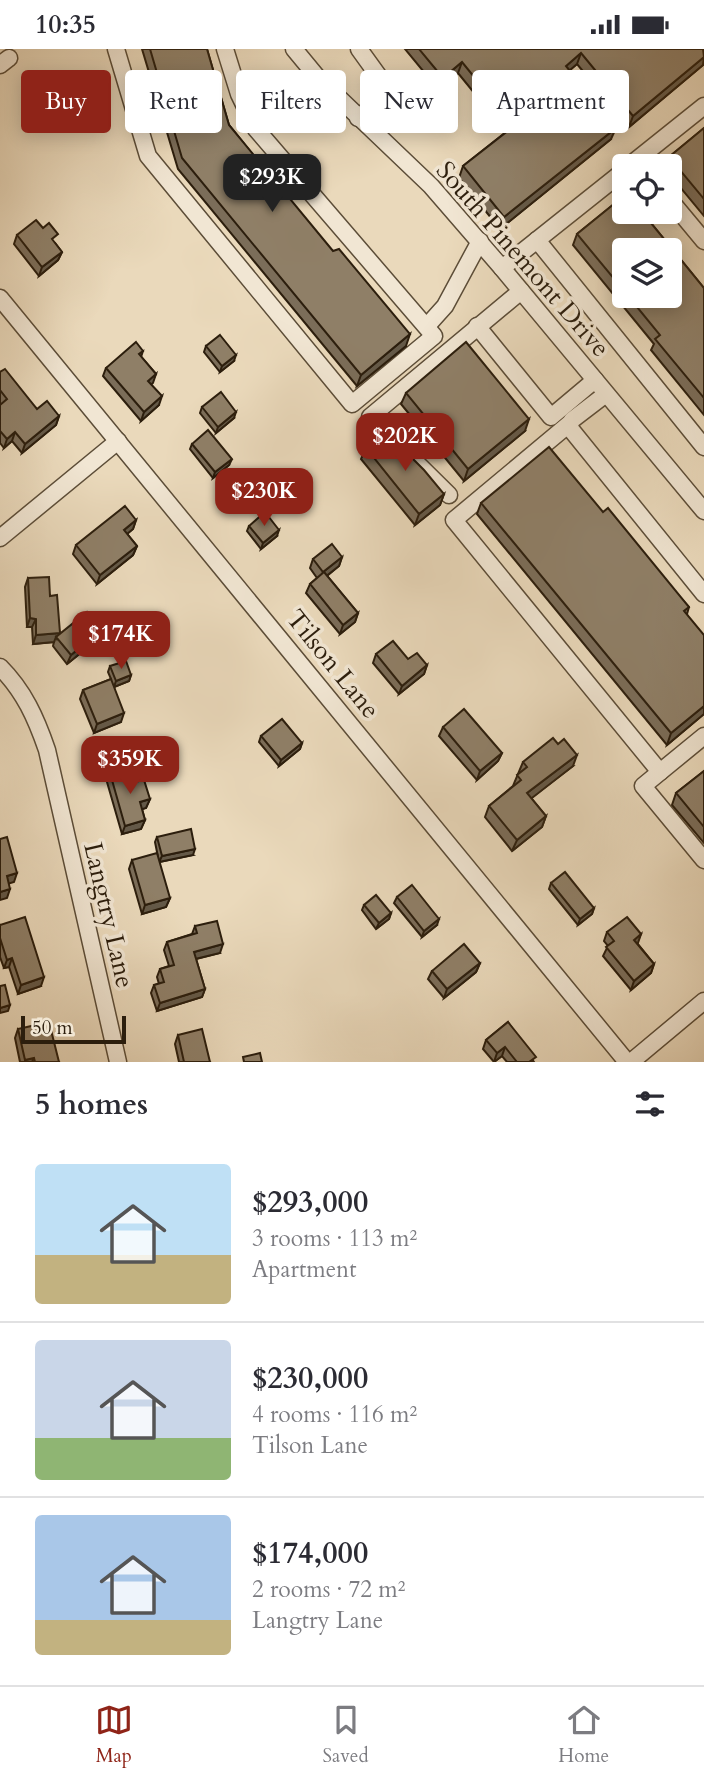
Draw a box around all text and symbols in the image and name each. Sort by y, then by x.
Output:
text: 10:35 [35,7,96,42]
chip: Buy [21,70,111,133]
chip: Rent [125,70,222,133]
chip: Filters [236,70,346,133]
chip: New [360,70,458,133]
chip: Apartment [472,70,629,133]
street label: South Pinemont Drive [428,154,618,364]
map controls [612,154,682,308]
button: locate [612,154,682,224]
pin: $293K [223,155,321,214]
text: $293K [239,161,305,192]
button: layers [612,238,682,308]
pin: $202K [356,413,454,473]
text: $202K [372,420,438,451]
pin: $230K [215,469,313,528]
text: $230K [231,475,297,506]
street label: Tilson Lane [278,602,388,726]
pin: $174K [72,611,170,671]
text: $174K [88,618,154,649]
pin: $359K [81,737,179,796]
text: $359K [97,743,163,774]
street label: Langtry Lane [75,839,143,991]
scale bar [21,1013,126,1045]
text: 50 m [32,1015,73,1041]
text: 5 homes [35,1084,148,1125]
icon: filters [631,1085,669,1123]
text: $293,000 [252,1182,368,1223]
icon: home [91,1192,175,1276]
text: 3 rooms · 113 m² [252,1223,417,1254]
text: Apartment [252,1254,356,1285]
text: $230,000 [252,1358,368,1399]
icon: home [91,1368,175,1452]
text: 4 rooms · 116 m² [252,1399,417,1430]
text: Tilson Lane [252,1430,368,1461]
text: $174,000 [252,1533,368,1574]
icon: home [91,1543,175,1627]
text: 2 rooms · 72 m² [252,1574,405,1605]
text: Langtry Lane [252,1605,383,1636]
tab: Map [95,1701,133,1769]
tab: Saved [323,1701,369,1769]
tab: Home [558,1701,609,1769]

